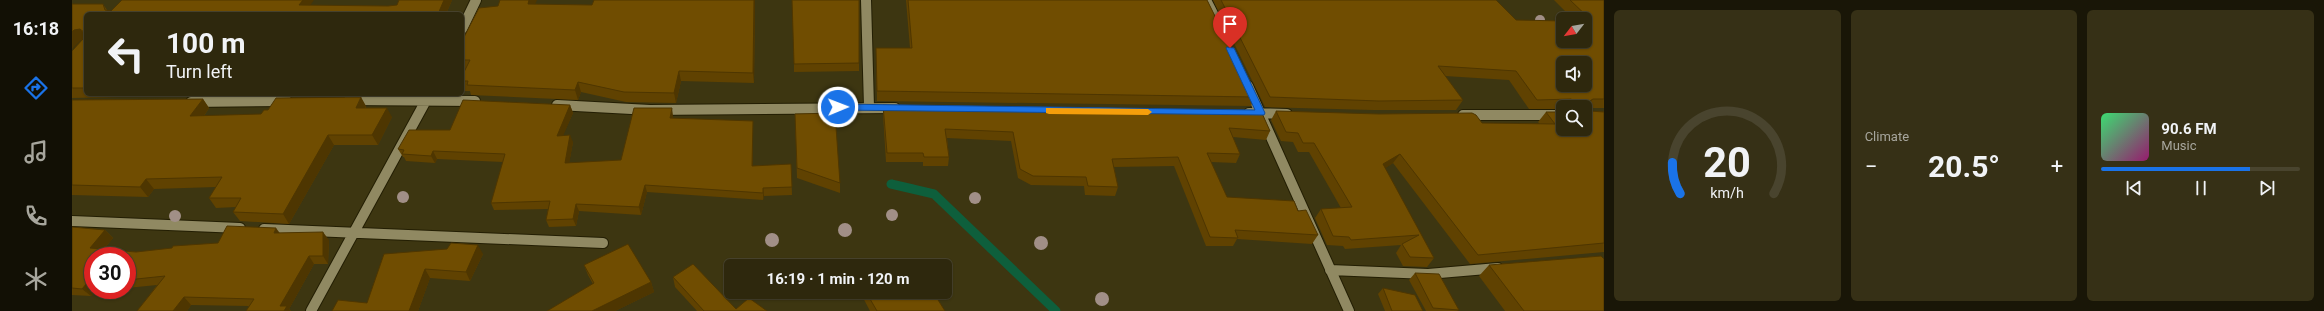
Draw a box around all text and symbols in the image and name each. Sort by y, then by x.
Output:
pin [1213,7.0,1247,48]
north arrow [1556,12,1592,48]
map controls [1556,12,1592,136]
icon: arrive [1219,13,1241,35]
text: 16:18 [13,18,59,39]
text: 100 m [166,27,245,60]
icon: left [100,28,152,80]
button: sound [1556,56,1592,92]
text: Turn left [166,61,232,82]
icon: directions [22,74,50,102]
position arrow [817,86,859,128]
button: search [1556,100,1592,136]
text: 90.6 FM [2161,120,2217,138]
text: Climate [1865,129,1909,144]
text: 20 [1703,137,1751,186]
icon: music [22,138,50,166]
text: Music [2161,138,2197,153]
text: 20.5° [1928,149,2000,184]
text: − [1865,154,1877,179]
text: + [2051,154,2063,179]
icon: previous [2123,177,2145,199]
icon: pause [2190,177,2212,199]
icon: next [2256,177,2278,199]
text: km/h [1711,184,1744,200]
icon: phone [22,202,50,230]
speed limit sign: 30 [84,247,136,299]
icon: climate [22,265,50,293]
text: 16:19 · 1 min · 120 m [767,270,909,288]

